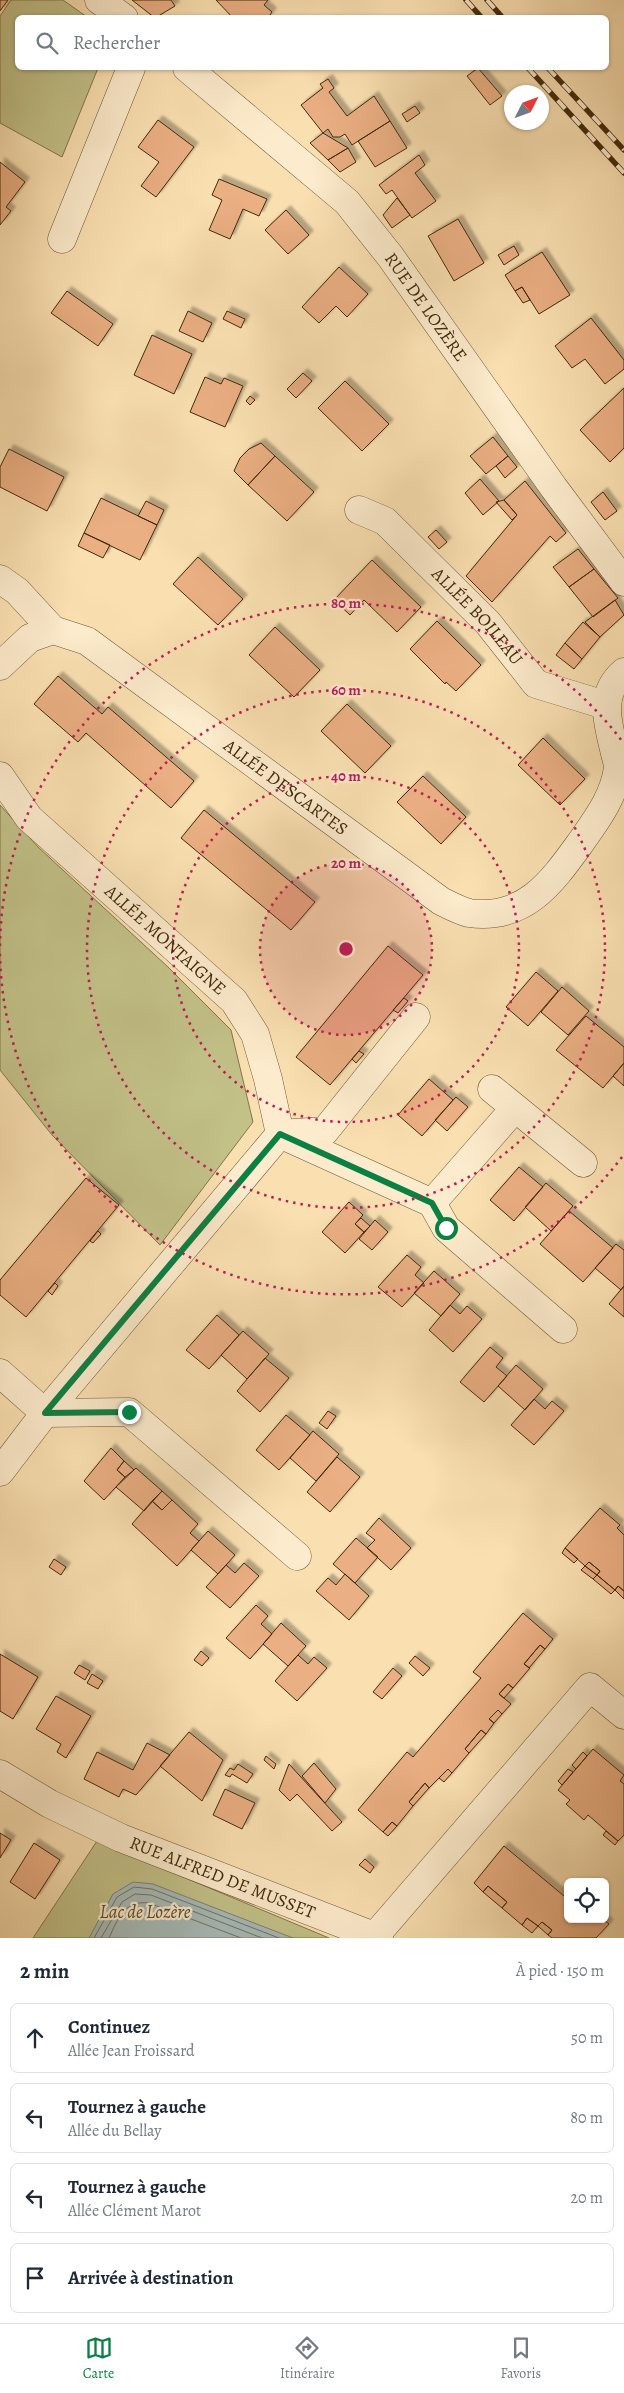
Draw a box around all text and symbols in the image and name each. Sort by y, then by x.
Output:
search box [15,15,609,70]
icon: search [33,29,61,57]
text: Rechercher [73,30,160,56]
north arrow [504,85,549,130]
street label: RUE DE LOZÈRE [379,248,473,366]
street label: ALLÉE BOILEAU [426,561,528,670]
text: 80 m [331,593,361,613]
text: 60 m [331,680,361,700]
street label: ALLÉE DESCARTES [218,733,353,841]
text: 40 m [331,766,361,786]
text: 20 m [331,853,361,873]
street label: ALLÉE MONTAIGNE [99,879,231,1000]
centre of rings [337,940,355,958]
route start [435,1217,458,1240]
route end [118,1401,141,1424]
street label: RUE ALFRED DE MUSSET [126,1831,319,1924]
map controls [564,1878,609,1923]
button: locate [564,1878,609,1923]
water label: Lac de Lozère [99,1899,191,1925]
text: 2 min [20,1957,69,1985]
text: À pied · 150 m [516,1960,604,1982]
text: Continuez [68,2014,150,2040]
icon: ahead [21,2024,49,2052]
text: 50 m [571,2027,603,2049]
text: Allée Jean Froissard [68,2040,195,2062]
text: Tournez à gauche [68,2094,206,2120]
icon: left [21,2104,49,2132]
text: 80 m [570,2107,603,2129]
text: Allée du Bellay [68,2120,161,2142]
text: Tournez à gauche [68,2174,206,2200]
icon: left [21,2184,49,2212]
text: 20 m [570,2187,603,2209]
text: Allée Clément Marot [68,2200,201,2222]
icon: arrive [21,2264,49,2292]
text: Arrivée à destination [68,2265,233,2291]
tab: Carte [83,2334,114,2383]
tab: Itinéraire [280,2334,335,2383]
tab: Favoris [500,2334,541,2383]

